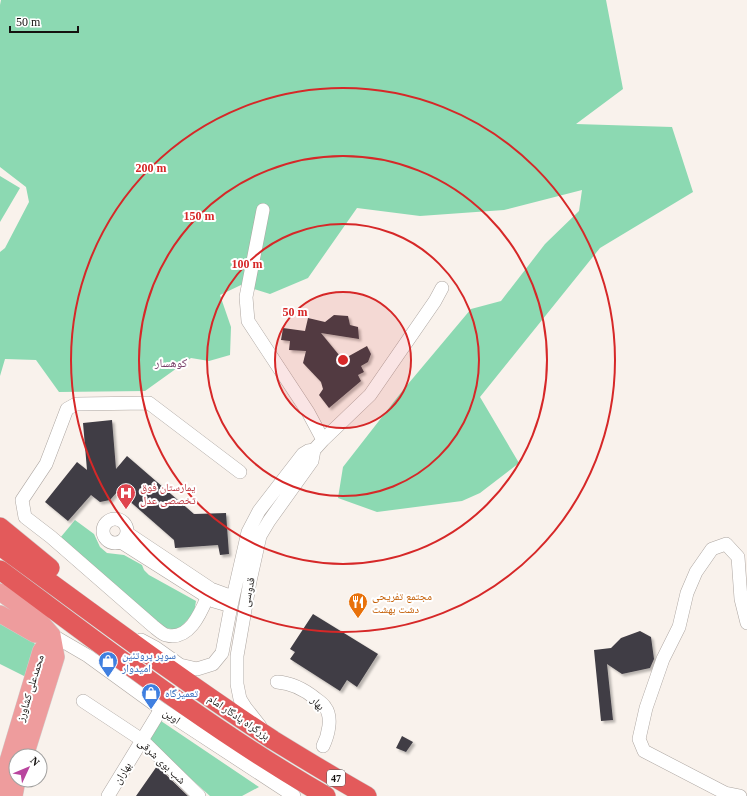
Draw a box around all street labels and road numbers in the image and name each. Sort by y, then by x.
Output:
street label: قدوسی [239,576,258,608]
street label: محمدعلی کشاورز [14,653,47,724]
street label: بزرگراه یادگار امام [205,692,272,743]
street label: بهار [308,693,327,713]
street label: اوین [161,706,183,727]
street label: شب بوی شرقی [135,736,188,787]
street label: بهاران [111,760,134,787]
road number: 47 [327,770,345,786]

